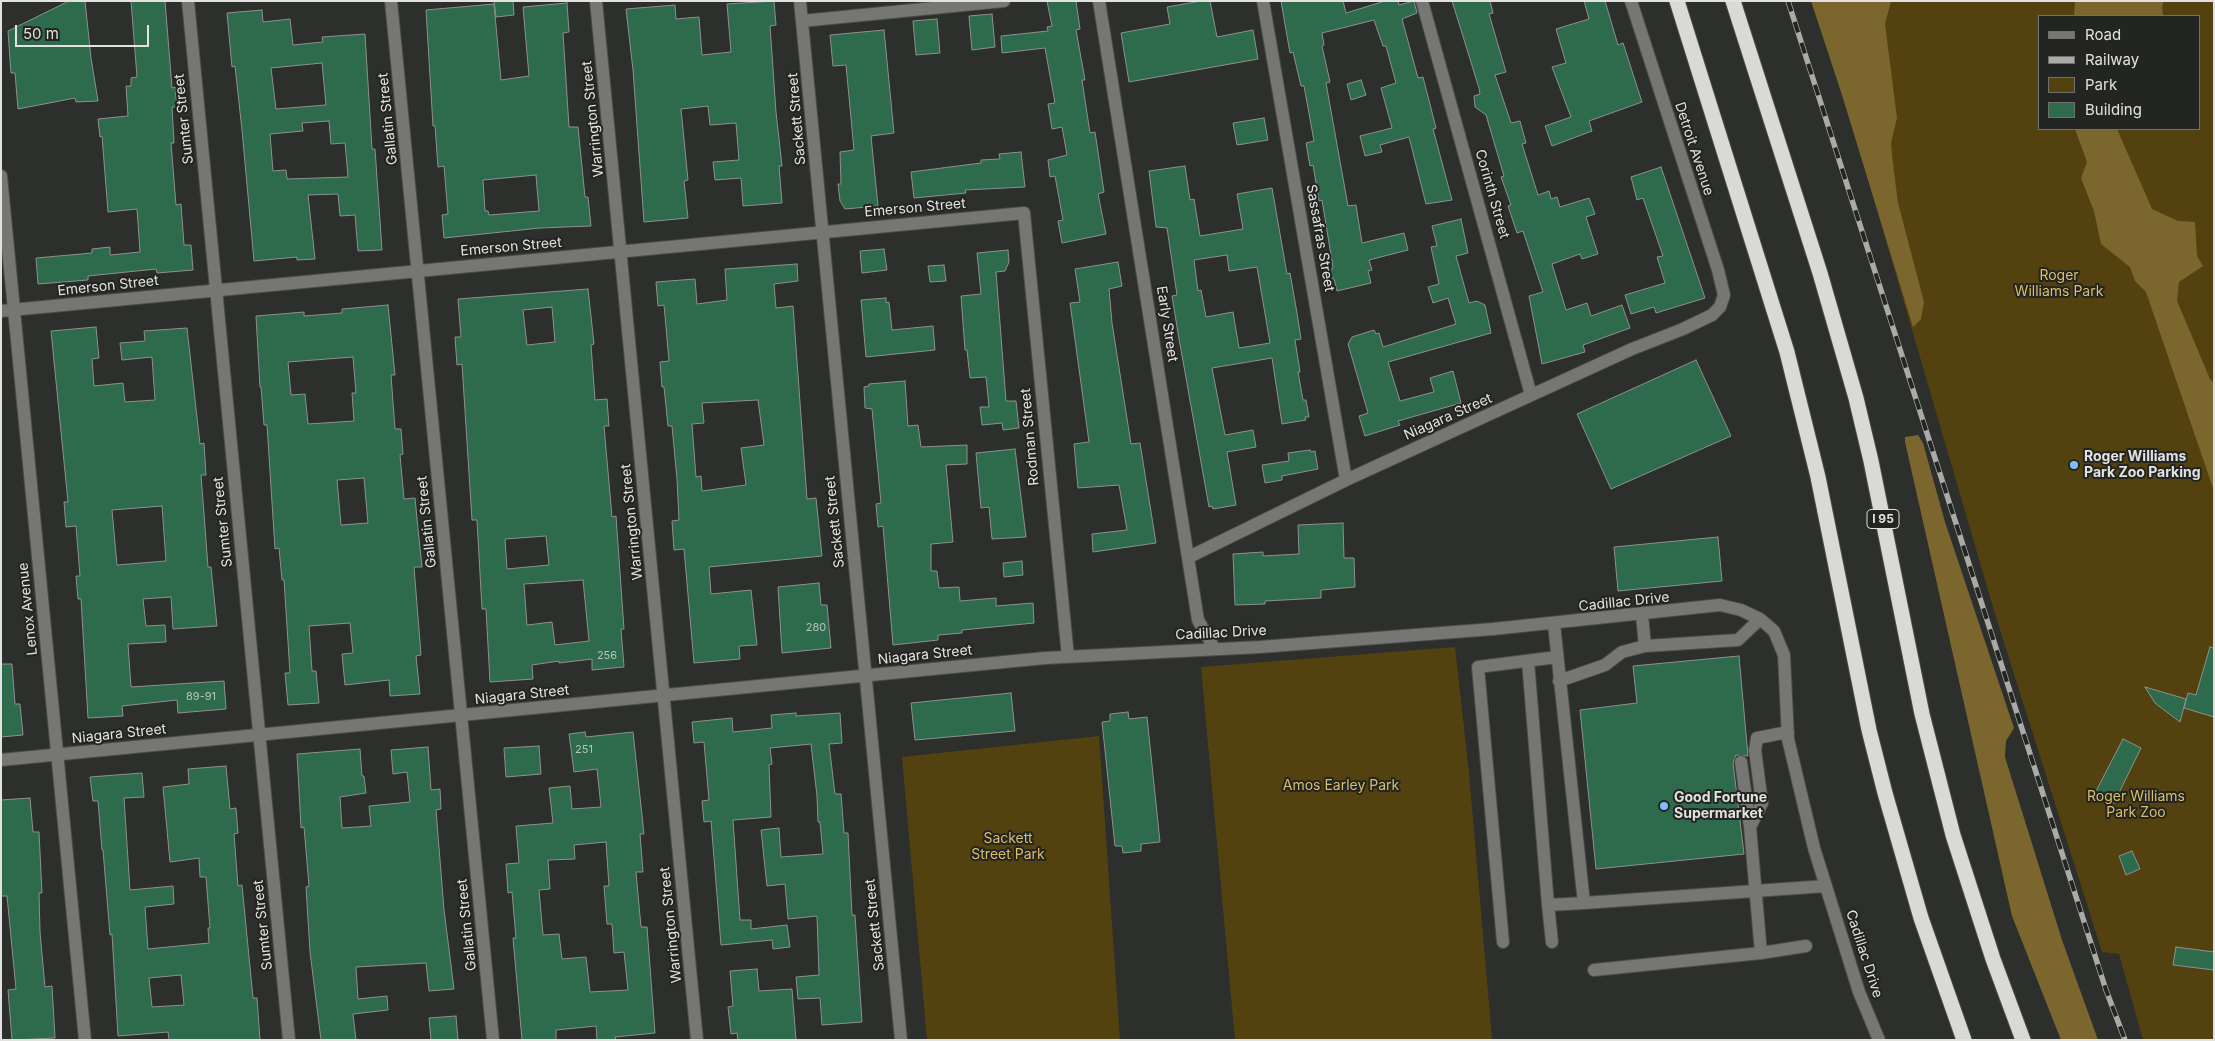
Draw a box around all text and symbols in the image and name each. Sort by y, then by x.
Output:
scale bar [18,15,151,47]
legend [2038,15,2200,130]
text: 50 m [23,24,59,43]
text: Road [2085,25,2121,44]
text: Railway [2085,50,2139,69]
street label: Warrington Street [579,60,607,178]
street label: Gallatin Street [375,72,401,166]
street label: Sackett Street [785,72,809,166]
street label: Sumter Street [171,73,197,165]
text: Park [2085,75,2117,94]
street label: Detroit Avenue [1671,100,1717,198]
text: Building [2085,100,2142,119]
street label: Corinth Street [1471,147,1513,241]
street label: Sassafras Street [1302,183,1338,293]
street label: Emerson Street [864,195,966,221]
street label: Emerson Street [460,234,562,260]
park label: Roger Williams Park [2015,268,2103,300]
street label: Emerson Street [57,272,159,300]
street label: Early Street [1153,285,1181,363]
street label: Rodman Street [1017,388,1043,486]
street label: Niagara Street [1401,390,1495,444]
place label: Roger Williams Park Zoo Parking [2084,449,2201,482]
marker: Roger Williams Park Zoo Parking [2068,459,2080,471]
street label: Warrington Street [618,463,646,581]
street label: Gallatin Street [414,475,440,569]
street label: Sackett Street [822,475,848,569]
street label: Sumter Street [210,476,236,568]
road number: I 95 [1867,509,1899,528]
street label: Lenox Avenue [15,562,41,656]
street label: Cadillac Drive [1578,589,1670,615]
house number: 280 [806,621,826,635]
street label: Cadillac Drive [1175,622,1267,644]
street label: Niagara Street [877,642,973,668]
house number: 256 [597,649,617,663]
street label: Niagara Street [474,682,570,708]
house number: 89-91 [186,690,216,704]
street label: Niagara Street [71,721,167,747]
house number: 251 [575,743,593,757]
park label: Amos Earley Park [1283,778,1399,794]
park label: Roger Williams Park Zoo [2087,789,2185,822]
place label: Good Fortune Supermarket [1674,790,1767,822]
marker: Good Fortune Supermarket [1658,800,1670,812]
park label: Sackett Street Park [971,831,1045,864]
street label: Warrington Street [657,866,685,984]
street label: Gallatin Street [454,878,480,972]
street label: Sackett Street [862,878,888,972]
street label: Sumter Street [250,879,276,971]
street label: Cadillac Drive [1842,908,1886,1000]

